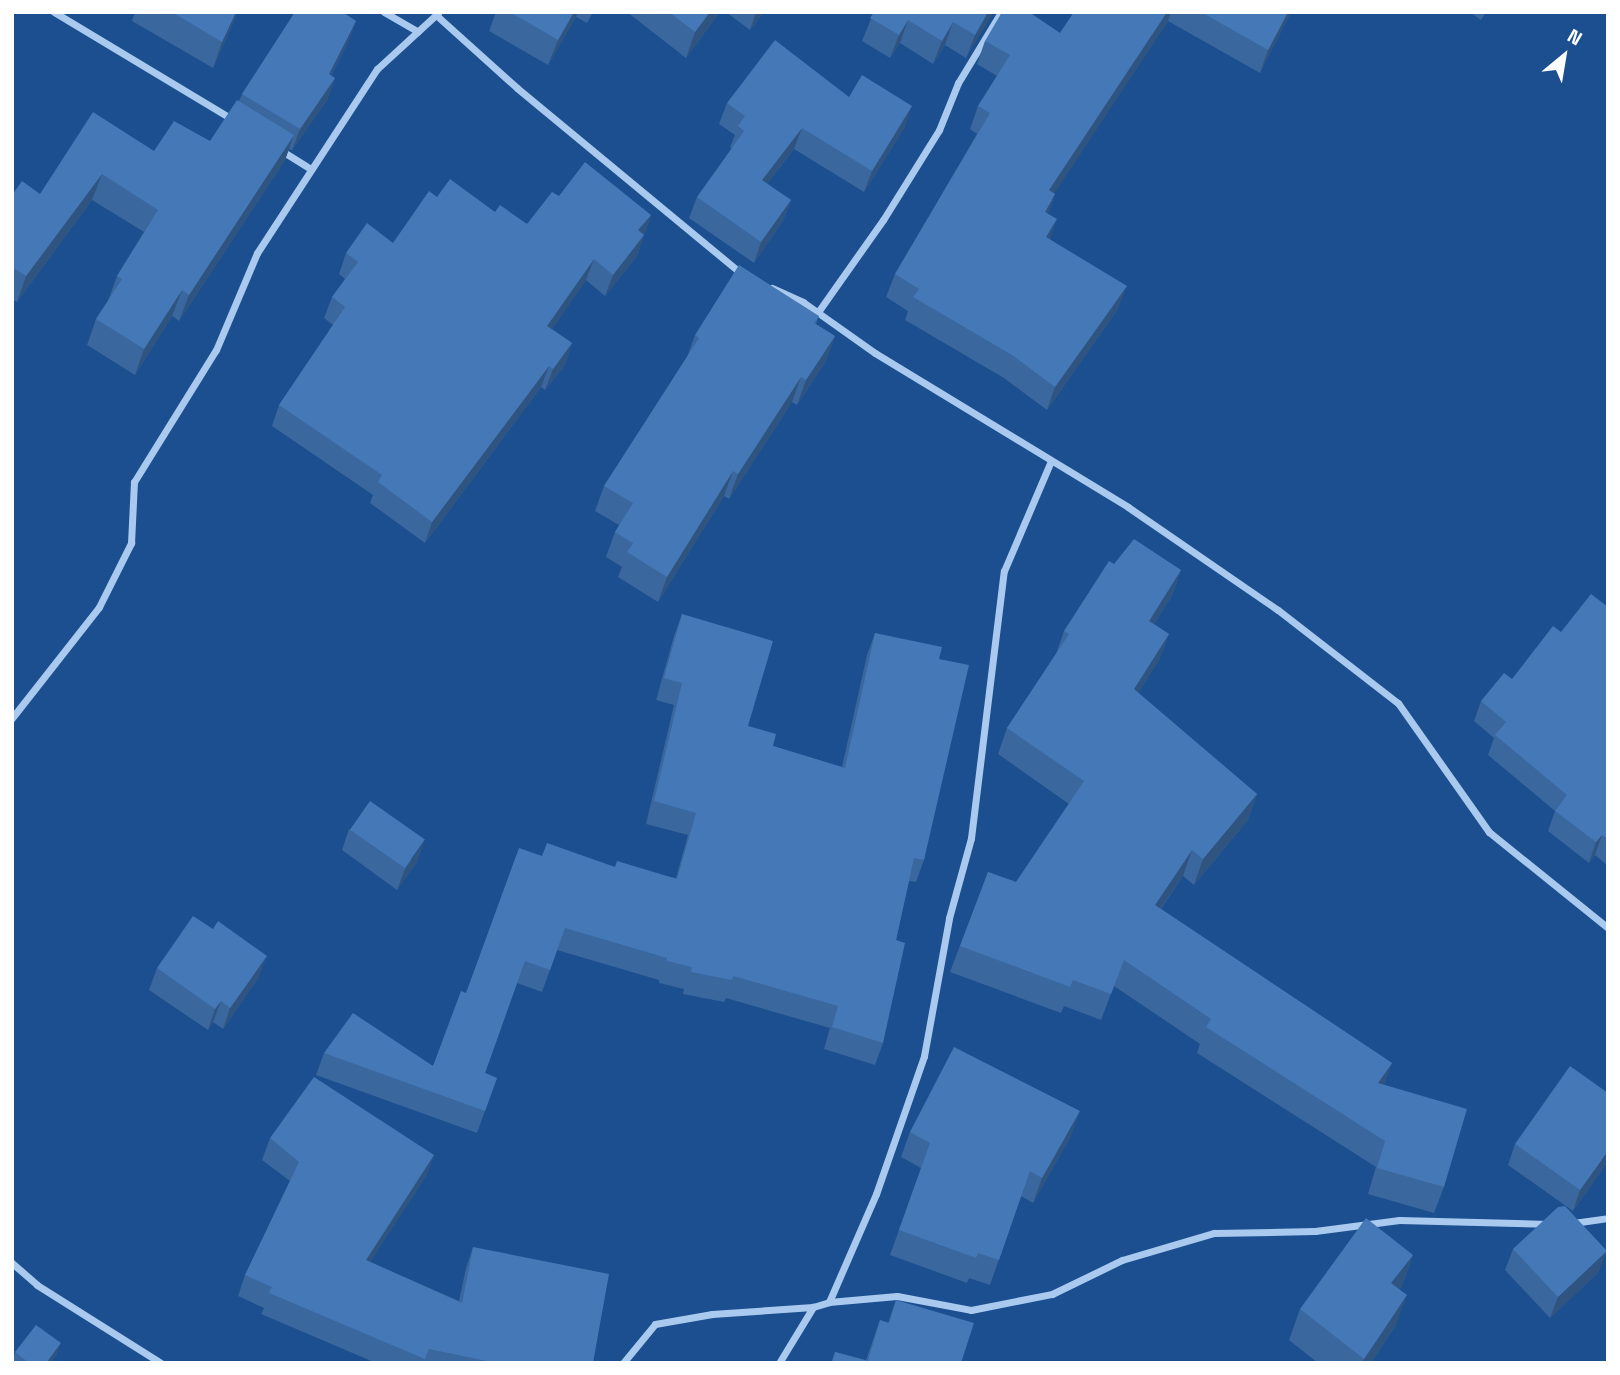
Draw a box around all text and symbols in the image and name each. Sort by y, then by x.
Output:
north arrow [1529,21,1599,91]
text: N [1563,23,1587,51]

